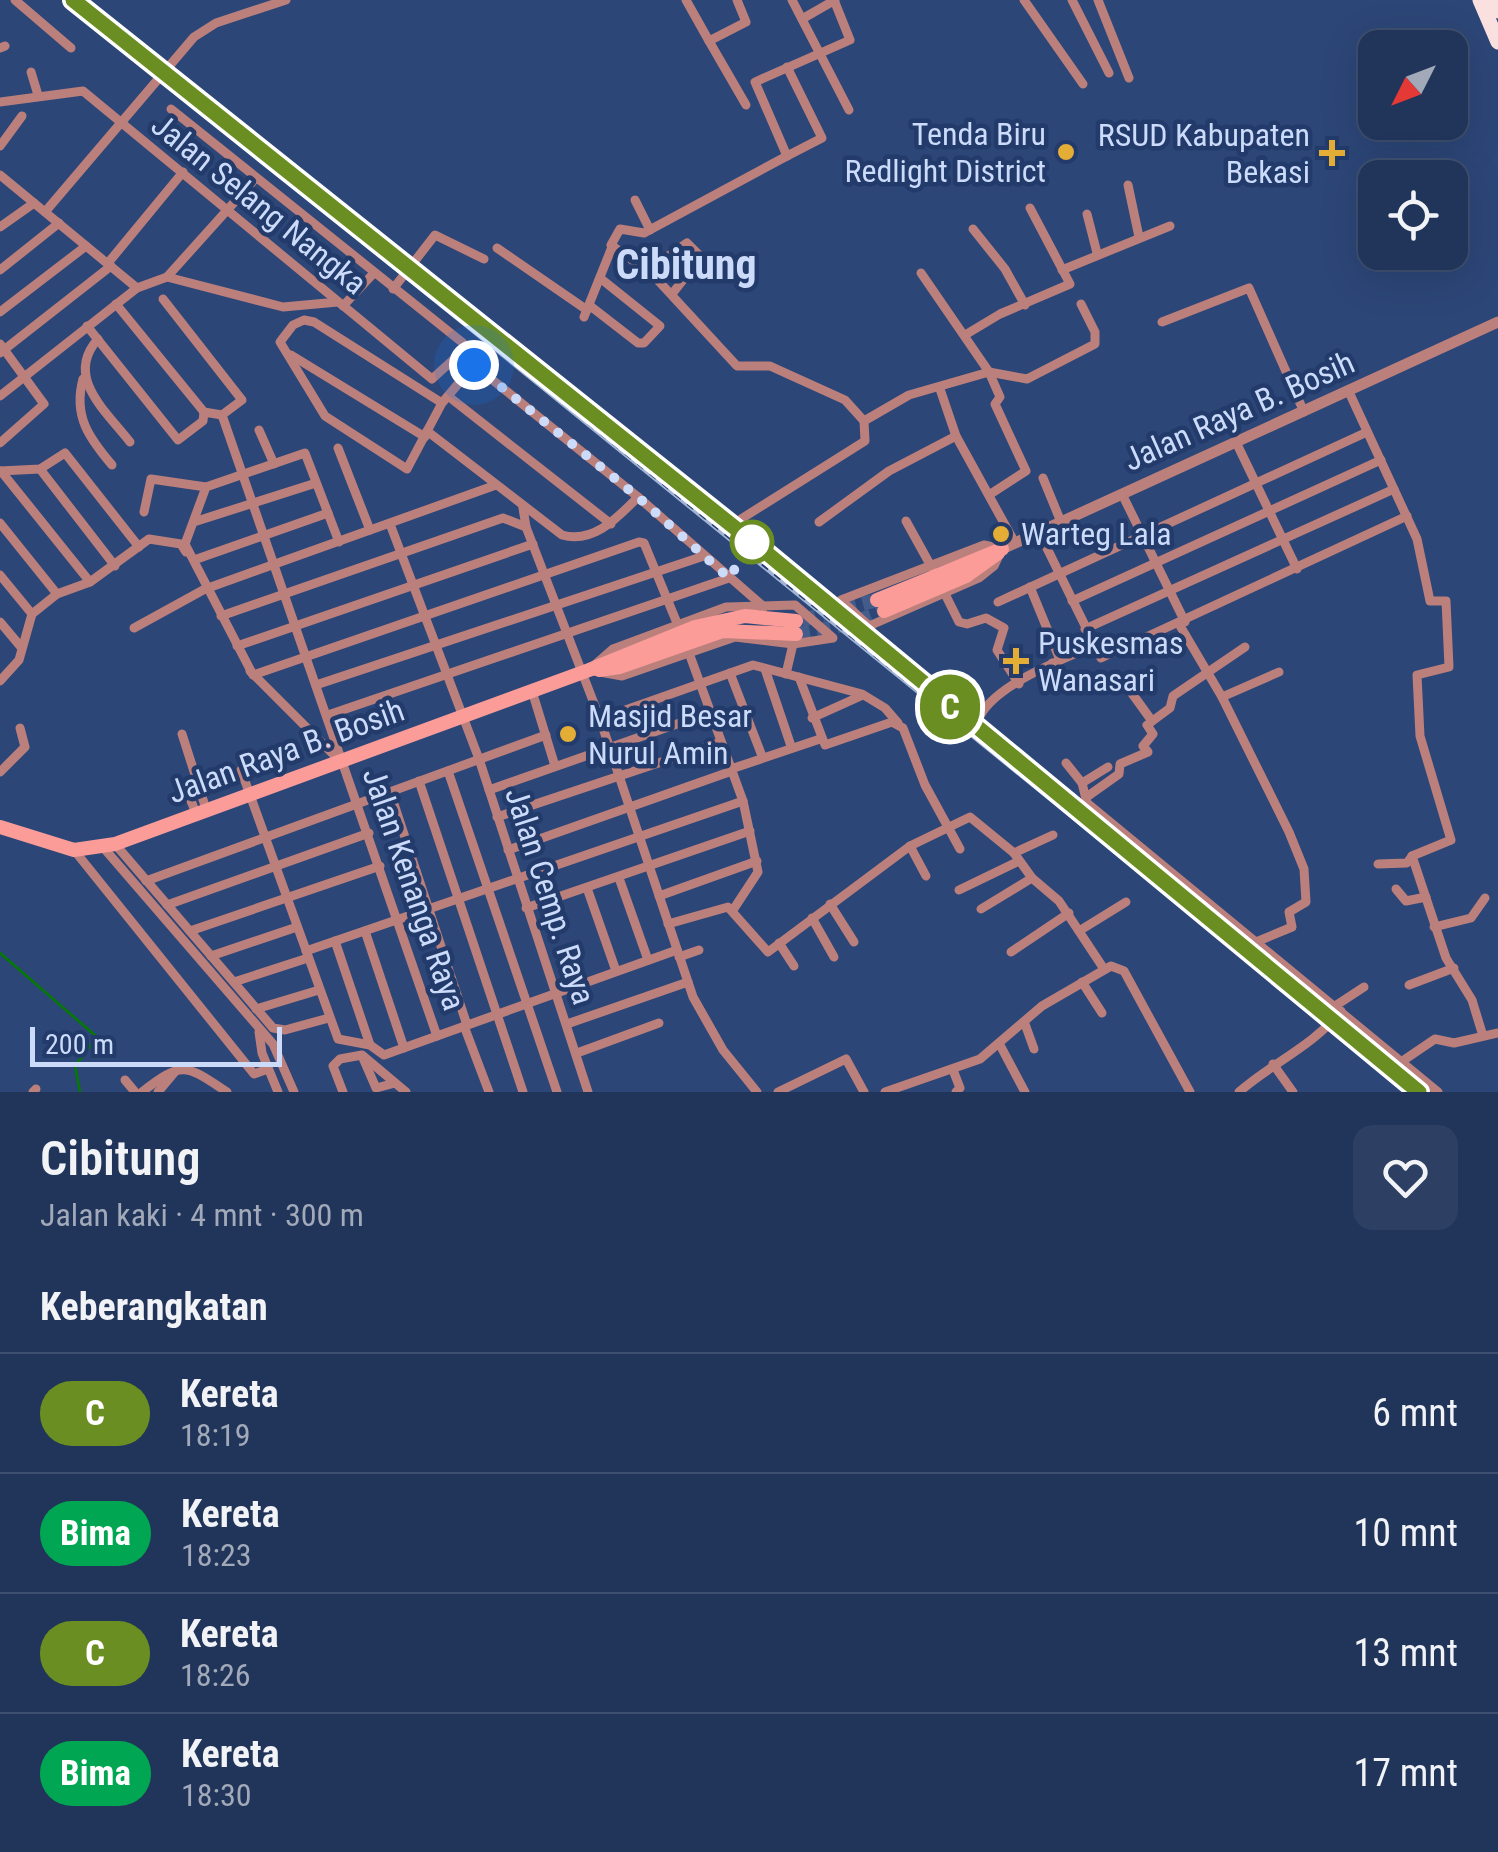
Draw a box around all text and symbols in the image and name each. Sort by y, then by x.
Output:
north arrow [1358,30,1468,140]
map controls [1358,30,1468,270]
street label: Jalan Selang Nangka [144,106,374,302]
place label: Tenda Biru Redlight District [844,115,1046,190]
place label: RSUD Kabupaten Bekasi [1098,116,1310,191]
marker: RSUD Kabupaten Bekasi [1319,140,1345,166]
marker: Tenda Biru Redlight District [1055,141,1077,163]
button: locate [1358,160,1468,270]
district label: Cibitung [615,240,757,289]
your location [449,340,499,390]
street label: Jalan Raya B. Bosih [1118,343,1360,479]
place label: Warteg Lala [1021,515,1172,553]
unlabelled marker [731,521,773,563]
marker: Warteg Lala [990,523,1012,545]
place label: Puskesmas Wanasari [1038,624,1184,699]
marker: Puskesmas Wanasari [1003,648,1029,674]
line badge: C [918,674,982,740]
text: C [940,687,960,728]
street label: Jalan Raya B. Bosih [163,691,409,811]
place label: Masjid Besar Nurul Amin [588,697,752,772]
marker: Masjid Besar Nurul Amin [557,723,579,745]
street label: Jalan Kenanga Raya [355,763,473,1015]
street label: Jalan Cemp. Raya [497,783,603,1009]
scale bar [30,1022,282,1066]
text: 200 m [45,1028,114,1061]
button: heart [1353,1125,1458,1230]
text: Cibitung [40,1130,200,1187]
text: Jalan kaki · 4 mnt · 300 m [40,1196,364,1234]
text: Keberangkatan [40,1285,268,1329]
text: Kereta [180,1372,279,1416]
text: 6 mnt [1372,1391,1458,1435]
text: C [85,1393,105,1434]
text: 18:19 [180,1416,251,1454]
text: Kereta [181,1492,280,1536]
text: 10 mnt [1354,1511,1458,1555]
text: Bima [60,1513,131,1554]
text: 18:23 [181,1536,252,1574]
text: Kereta [180,1612,279,1656]
text: 13 mnt [1354,1631,1458,1675]
text: C [85,1633,105,1674]
text: 18:26 [180,1656,251,1694]
text: Kereta [181,1732,280,1776]
text: 17 mnt [1354,1751,1458,1795]
text: Bima [60,1753,131,1794]
text: 18:30 [181,1776,252,1814]

